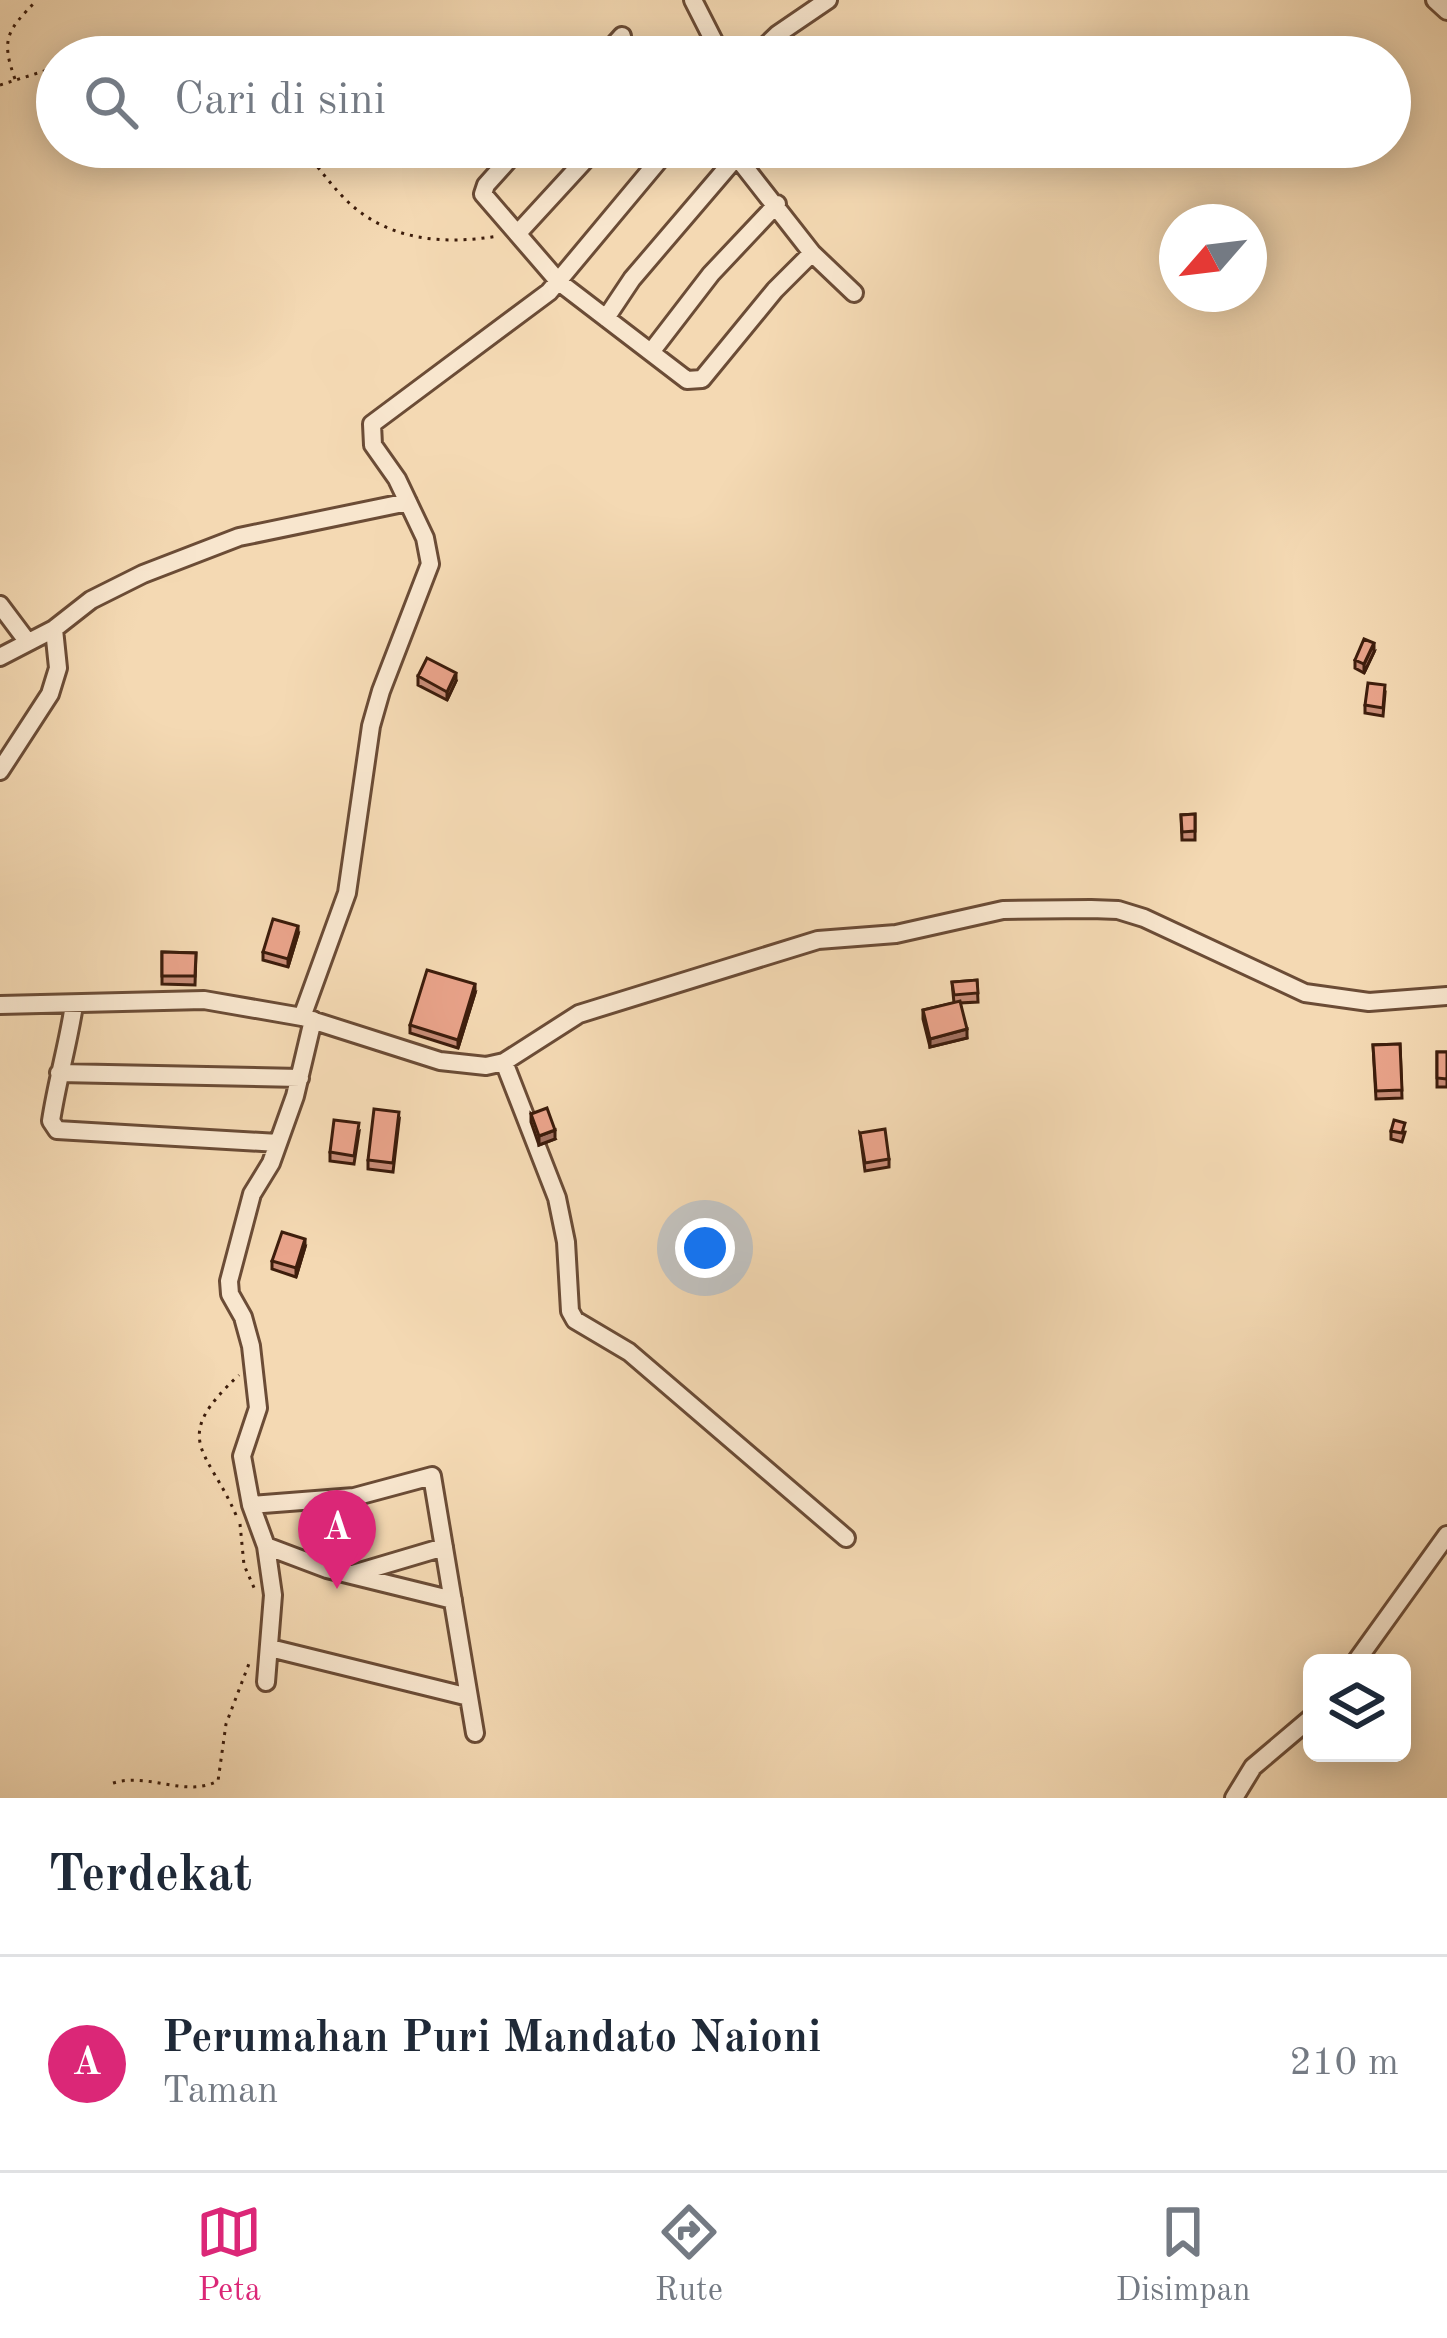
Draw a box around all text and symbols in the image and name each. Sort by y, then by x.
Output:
search box [36,36,1411,168]
icon: search [78,69,144,135]
text: Cari di sini [174,79,386,124]
north arrow [1159,204,1267,312]
your location [675,1218,735,1278]
pin: A [298,1490,376,1589]
map controls [1303,1654,1411,1762]
button: layers [1303,1654,1411,1762]
text: Terdekat [48,1851,252,1902]
text: Perumahan Puri Mandato Naioni [162,2017,821,2062]
text: A [72,2044,102,2083]
text: 210 m [1289,2044,1399,2083]
text: Taman [162,2072,278,2111]
tab: Peta [196,2199,262,2312]
tab: Rute [655,2199,723,2312]
tab: Disimpan [1115,2199,1251,2312]

